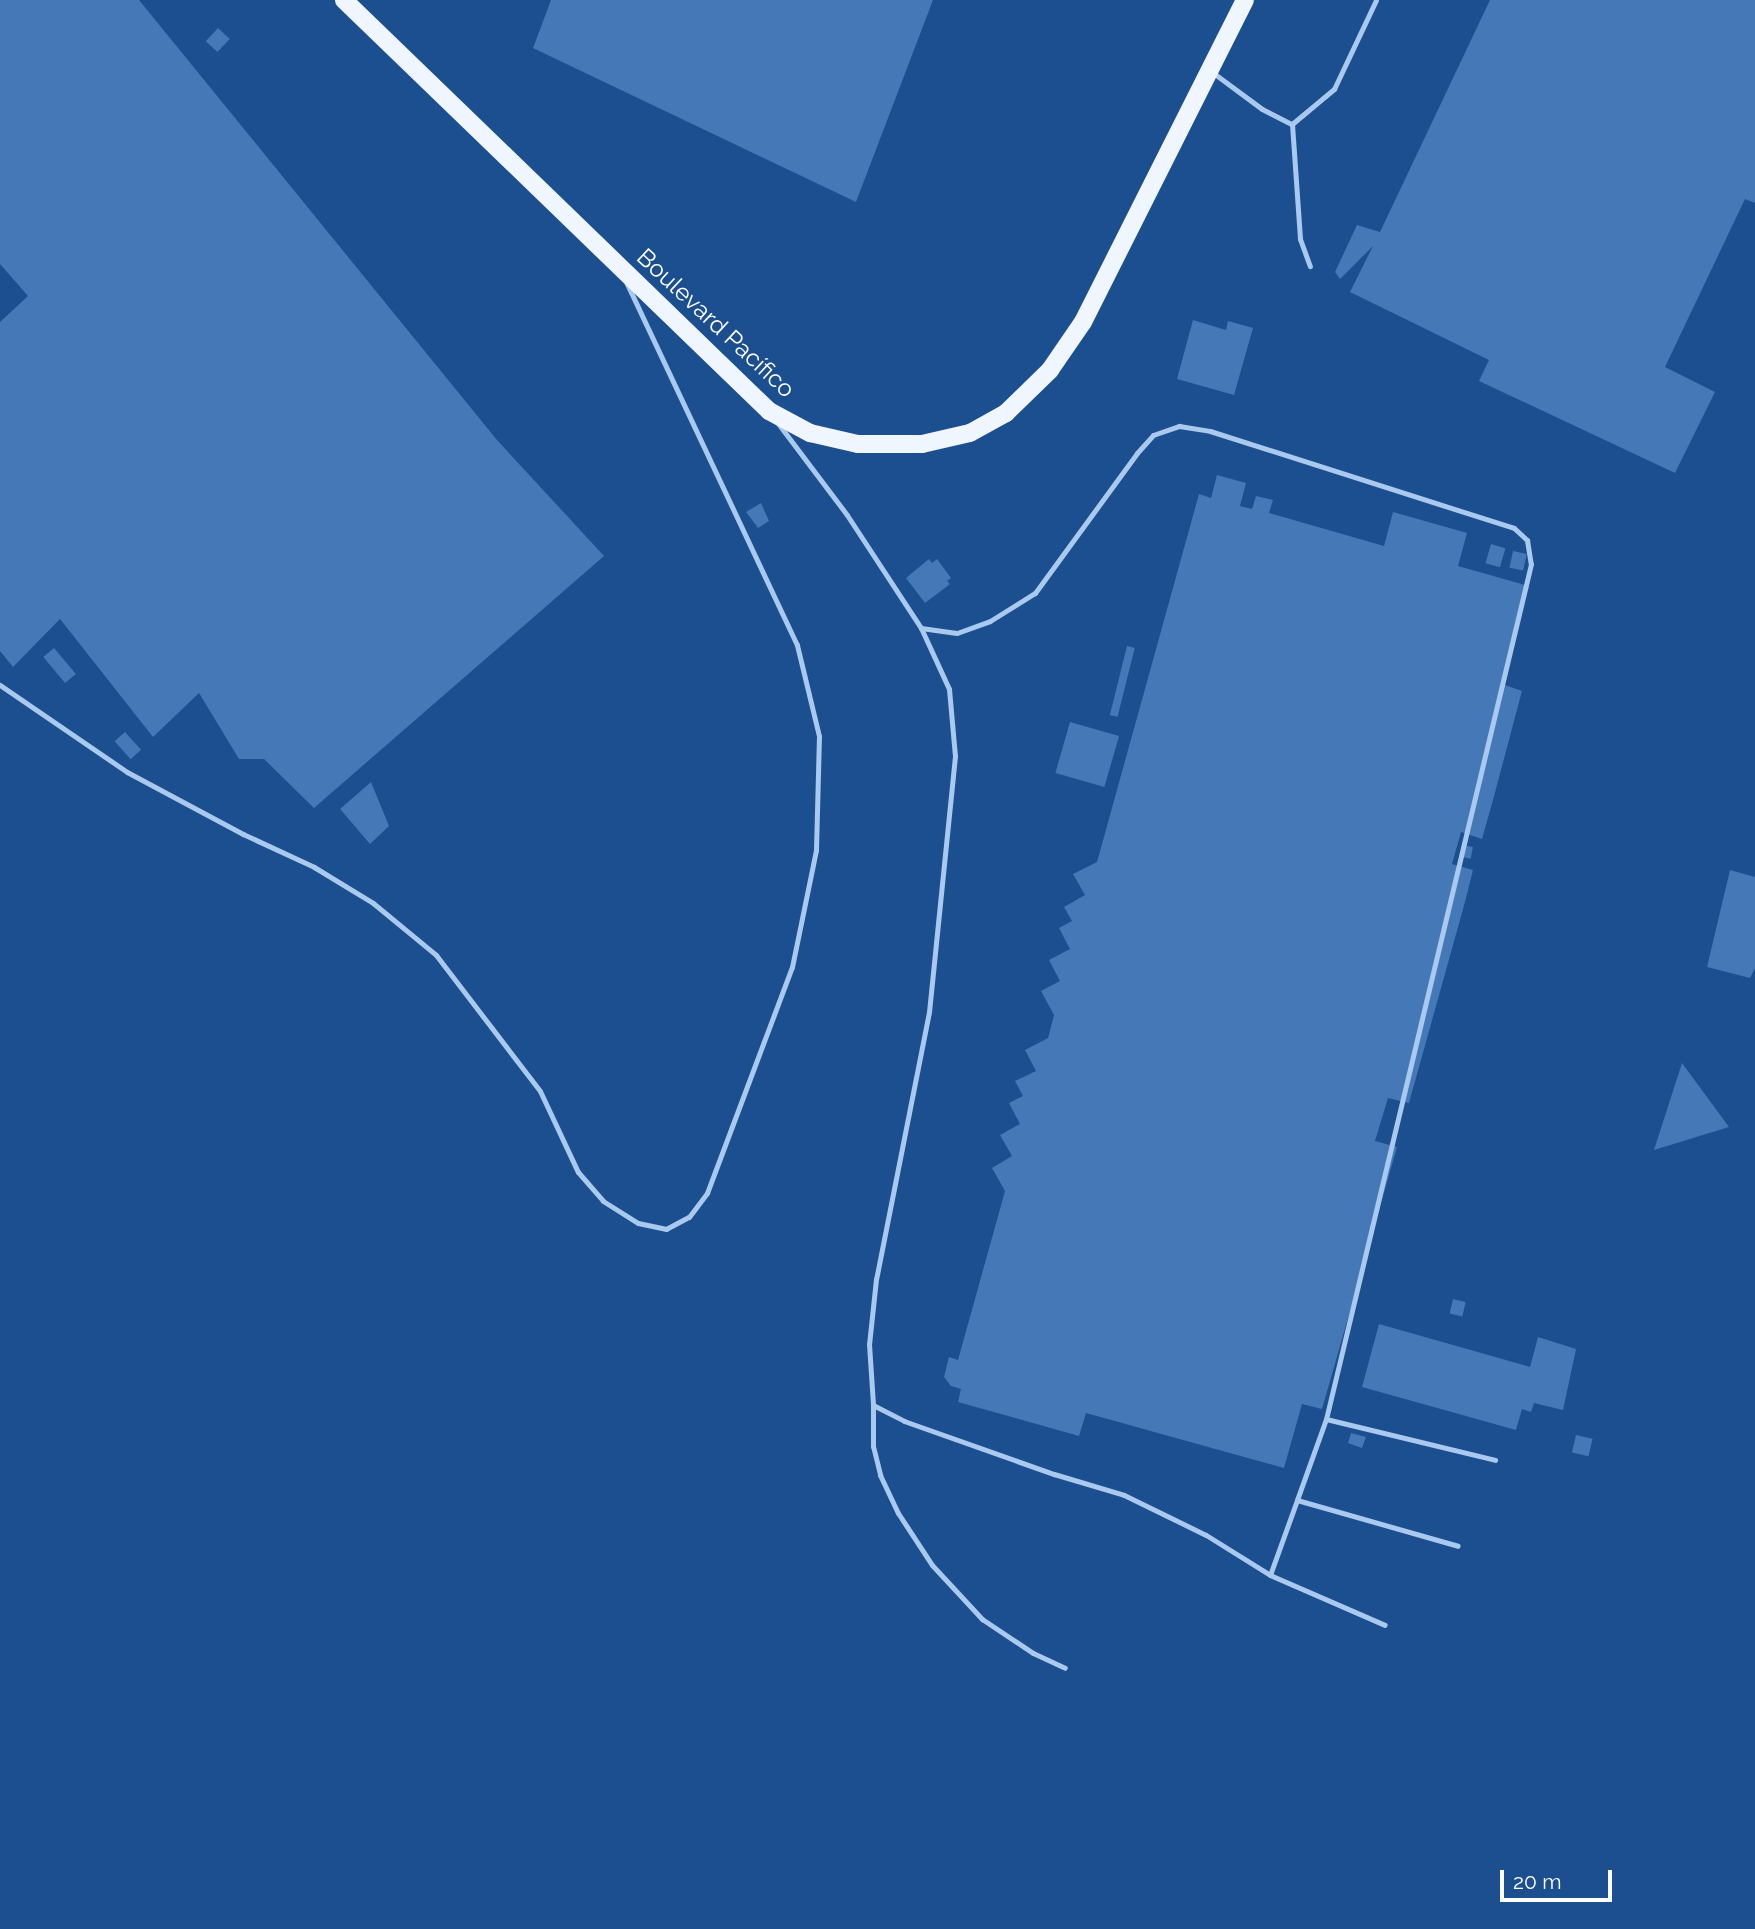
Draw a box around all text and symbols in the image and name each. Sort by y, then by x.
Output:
street label: Boulevard Pacífico [631,242,801,404]
scale bar [1503,1856,1615,1900]
text: 20 m [1513,1869,1561,1894]

